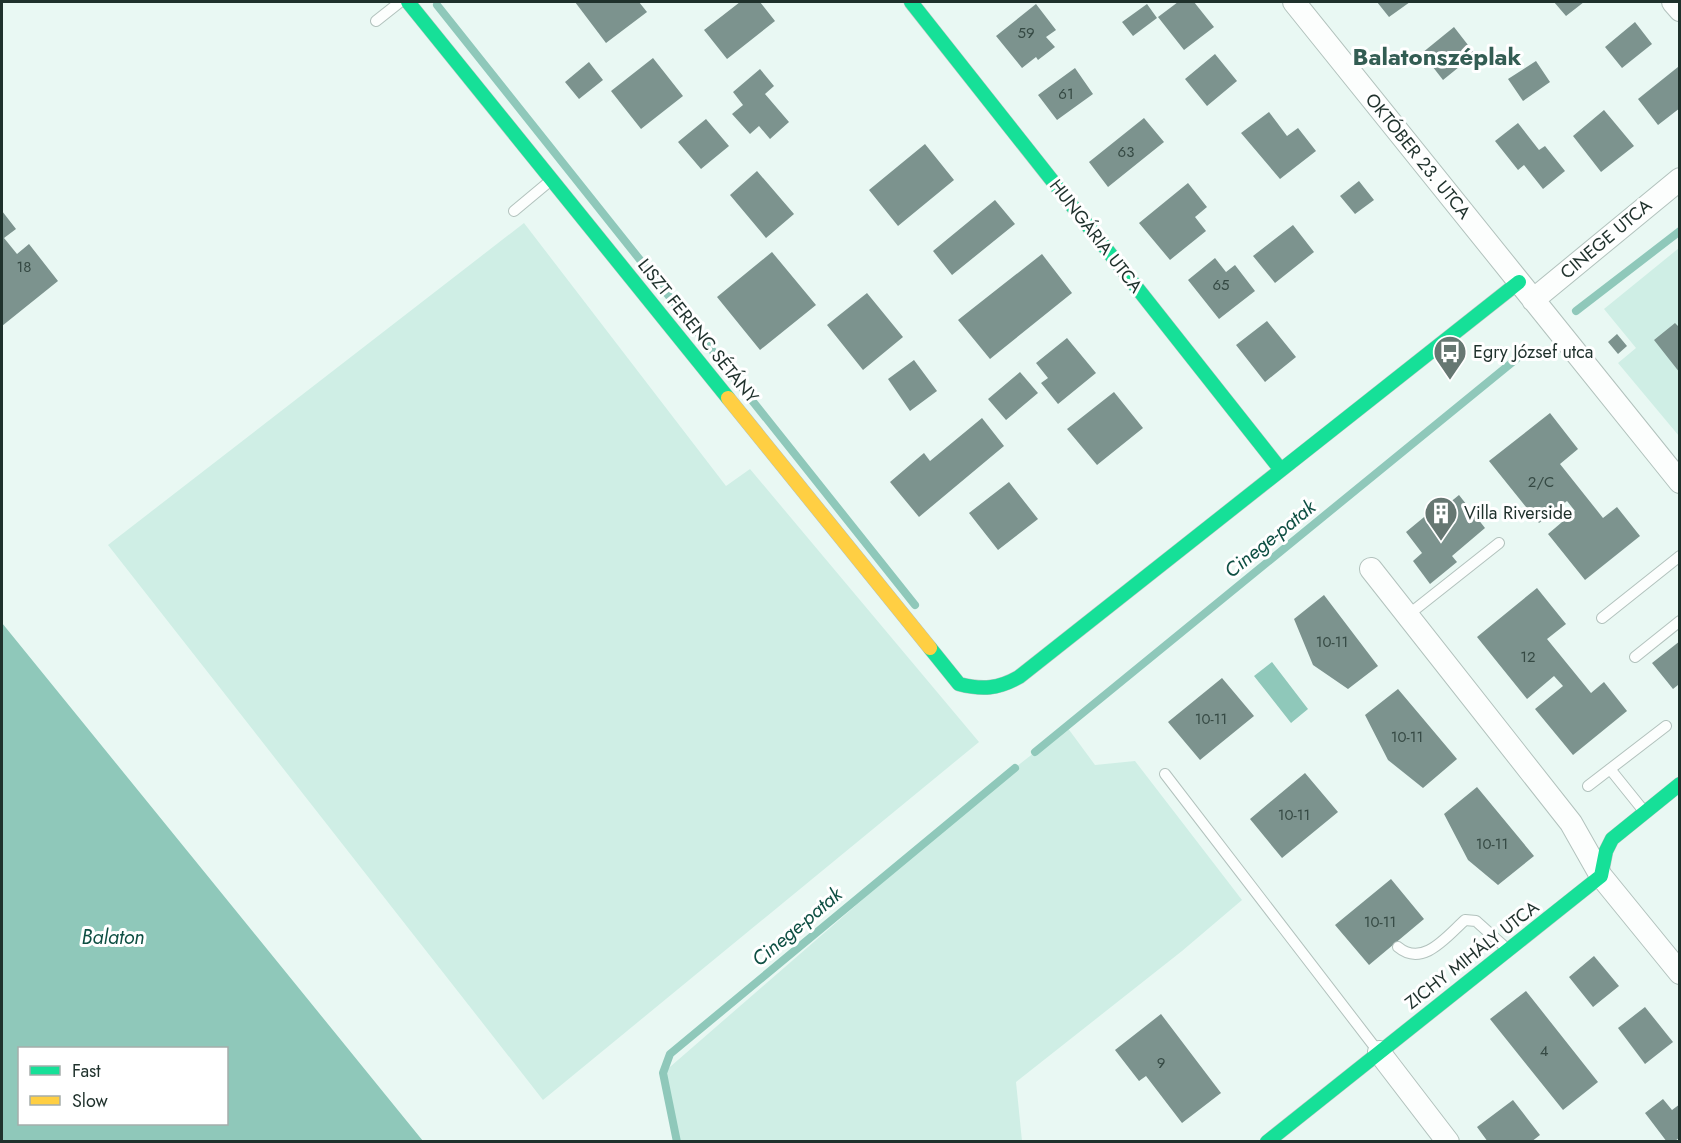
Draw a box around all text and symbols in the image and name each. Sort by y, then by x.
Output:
house number: 59 [1017,22,1035,44]
district label: Balatonszéplak [1353,39,1522,74]
house number: 61 [1058,83,1074,105]
street label: OKTÓBER 23. UTCA [1359,87,1477,225]
house number: 63 [1118,141,1134,163]
street label: HUNGÁRIA UTCA [1043,174,1149,298]
street label: CINEGE UTCA [1555,193,1658,285]
street label: LISZT FERENC SÉTÁNY [631,253,765,410]
house number: 18 [17,256,31,278]
house number: 65 [1212,274,1230,296]
bus stop icon: Egry József utca [1432,334,1468,381]
place label: Egry József utca [1473,339,1593,365]
house number: 2/C [1528,471,1554,493]
water label: Cinege-patak [1218,492,1323,585]
building icon: Villa Riverside [1423,495,1459,542]
place label: Villa Riverside [1464,500,1572,526]
house number: 10-11 [1316,631,1348,653]
house number: 12 [1520,646,1536,668]
house number: 10-11 [1195,708,1227,730]
house number: 10-11 [1391,726,1423,748]
house number: 10-11 [1278,804,1310,826]
house number: 10-11 [1476,833,1508,855]
water label: Cinege-patak [746,880,850,973]
street label: ZICHY MIHÁLY UTCA [1400,894,1545,1016]
house number: 10-11 [1364,911,1396,933]
water label: Balaton [82,923,144,952]
house number: 4 [1540,1040,1549,1062]
legend [18,1047,228,1125]
house number: 9 [1157,1052,1165,1074]
text: Fast [72,1058,101,1084]
text: Slow [72,1088,109,1114]

